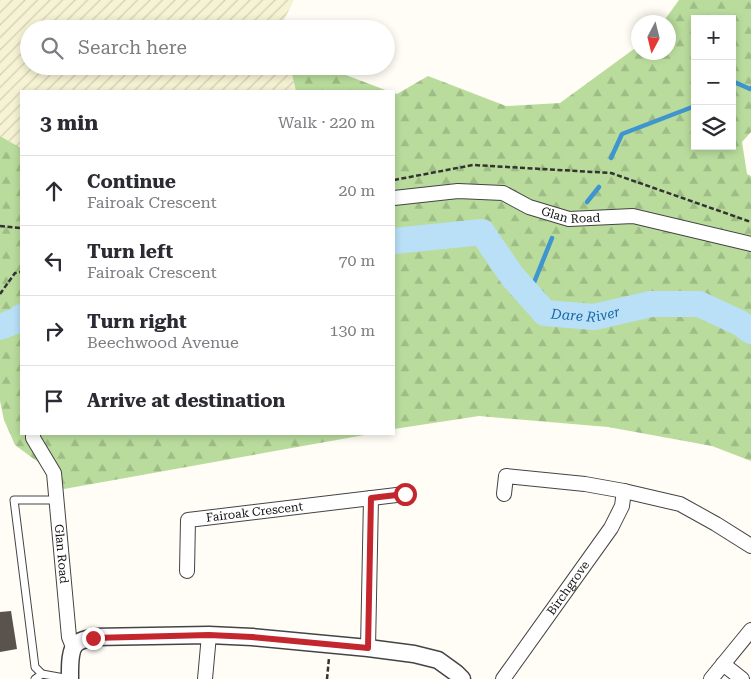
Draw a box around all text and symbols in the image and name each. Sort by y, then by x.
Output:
north arrow [631,15,676,60]
map controls [691,15,736,150]
button: + [691,15,736,60]
search box [20,20,395,75]
icon: search [38,34,66,62]
text: Search here [78,36,187,59]
button: − [691,60,736,105]
button: layers [691,105,736,150]
text: 3 min [40,111,98,135]
text: Walk · 220 m [278,113,375,132]
text: Continue [87,170,176,193]
icon: ahead [40,177,68,205]
text: 20 m [338,181,375,200]
text: Fairoak Crescent [87,193,217,212]
street label: Glan Road [540,204,601,226]
text: Turn left [87,240,173,263]
icon: left [40,247,68,275]
text: 70 m [338,251,375,270]
text: Fairoak Crescent [87,263,217,282]
water label: Dare River [549,303,622,325]
text: Turn right [87,310,187,333]
icon: right [40,317,68,345]
text: 130 m [329,321,375,340]
text: Beechwood Avenue [87,333,239,352]
icon: arrive [40,387,68,415]
text: Arrive at destination [87,389,285,412]
route start [394,483,417,506]
street label: Fairoak Crescent [205,499,304,525]
street label: Glan Road [52,523,71,585]
street label: Birchgrove [544,558,592,618]
route end [82,627,105,650]

